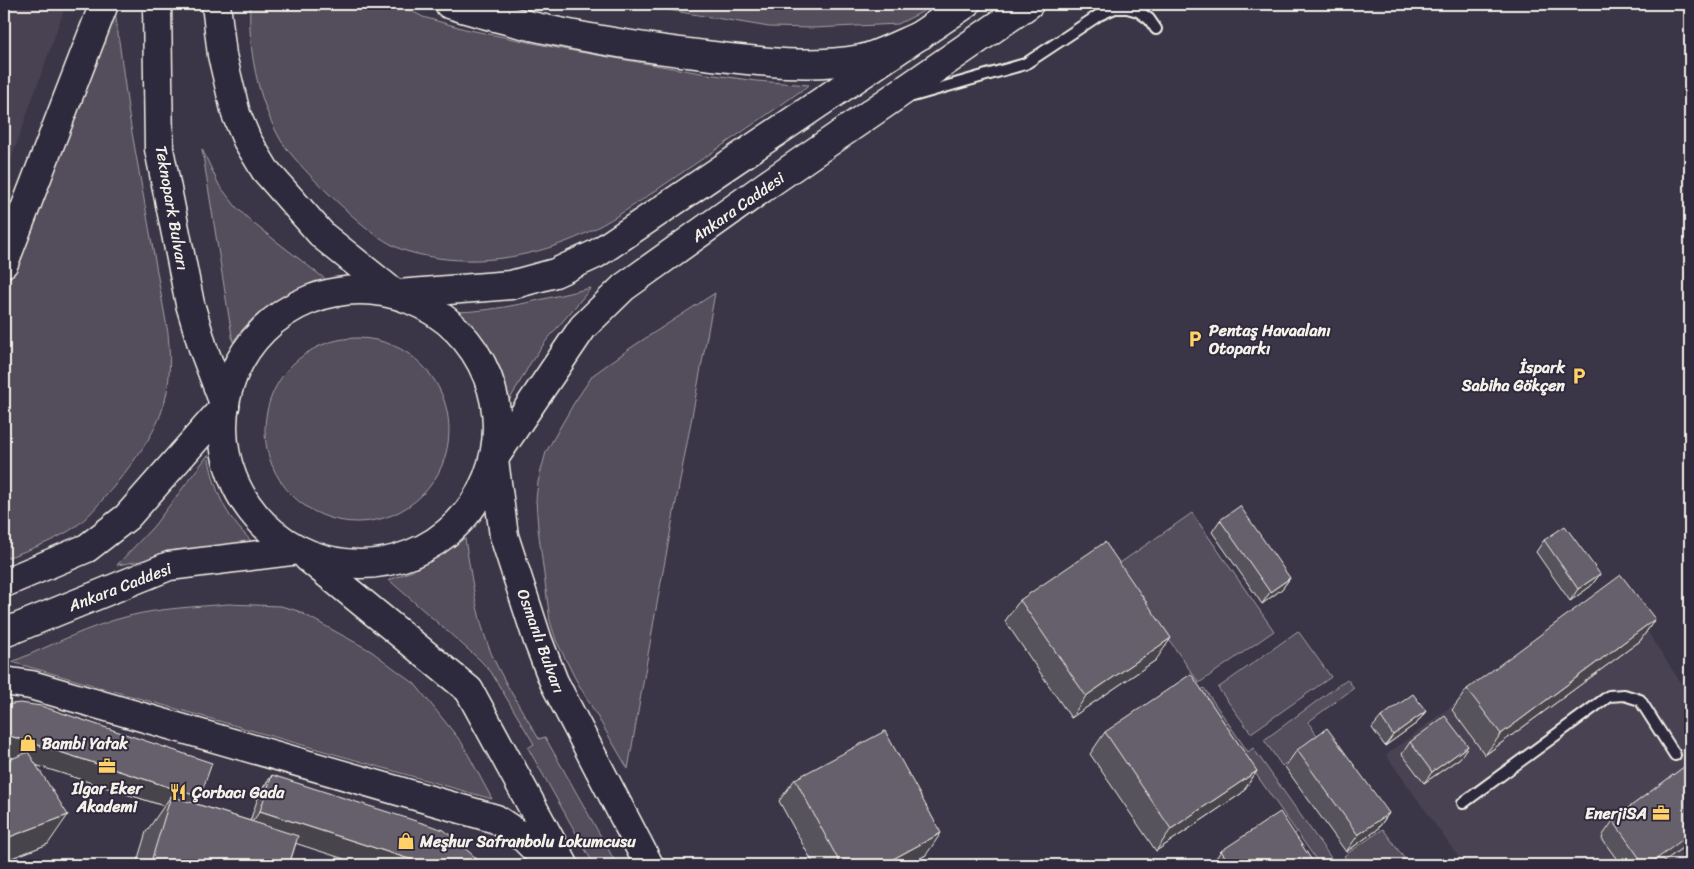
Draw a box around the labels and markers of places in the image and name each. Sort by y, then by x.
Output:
place label: Pentaş Havaalanı Otoparkı [1208,316,1331,363]
parking icon: Pentaş Havaalanı Otoparkı [1185,329,1205,349]
place label: İspark Sabiha Gökçen [1461,353,1566,400]
parking icon: İspark Sabiha Gökçen [1569,366,1589,386]
place label: Bambi Yatak [42,729,128,758]
shop icon: Bambi Yatak [18,733,38,753]
office icon: Ilgar Eker Akademi [97,756,117,776]
place label: Ilgar Eker Akademi [71,774,143,821]
place label: Çorbacı Gada [191,778,285,807]
restaurant icon: Çorbacı Gada [168,782,188,802]
place label: EnerjiSA [1585,799,1647,828]
office icon: EnerjiSA [1651,803,1671,823]
place label: Meşhur Safranbolu Lokumcusu [419,827,636,856]
shop icon: Meşhur Safranbolu Lokumcusu [396,831,416,851]

